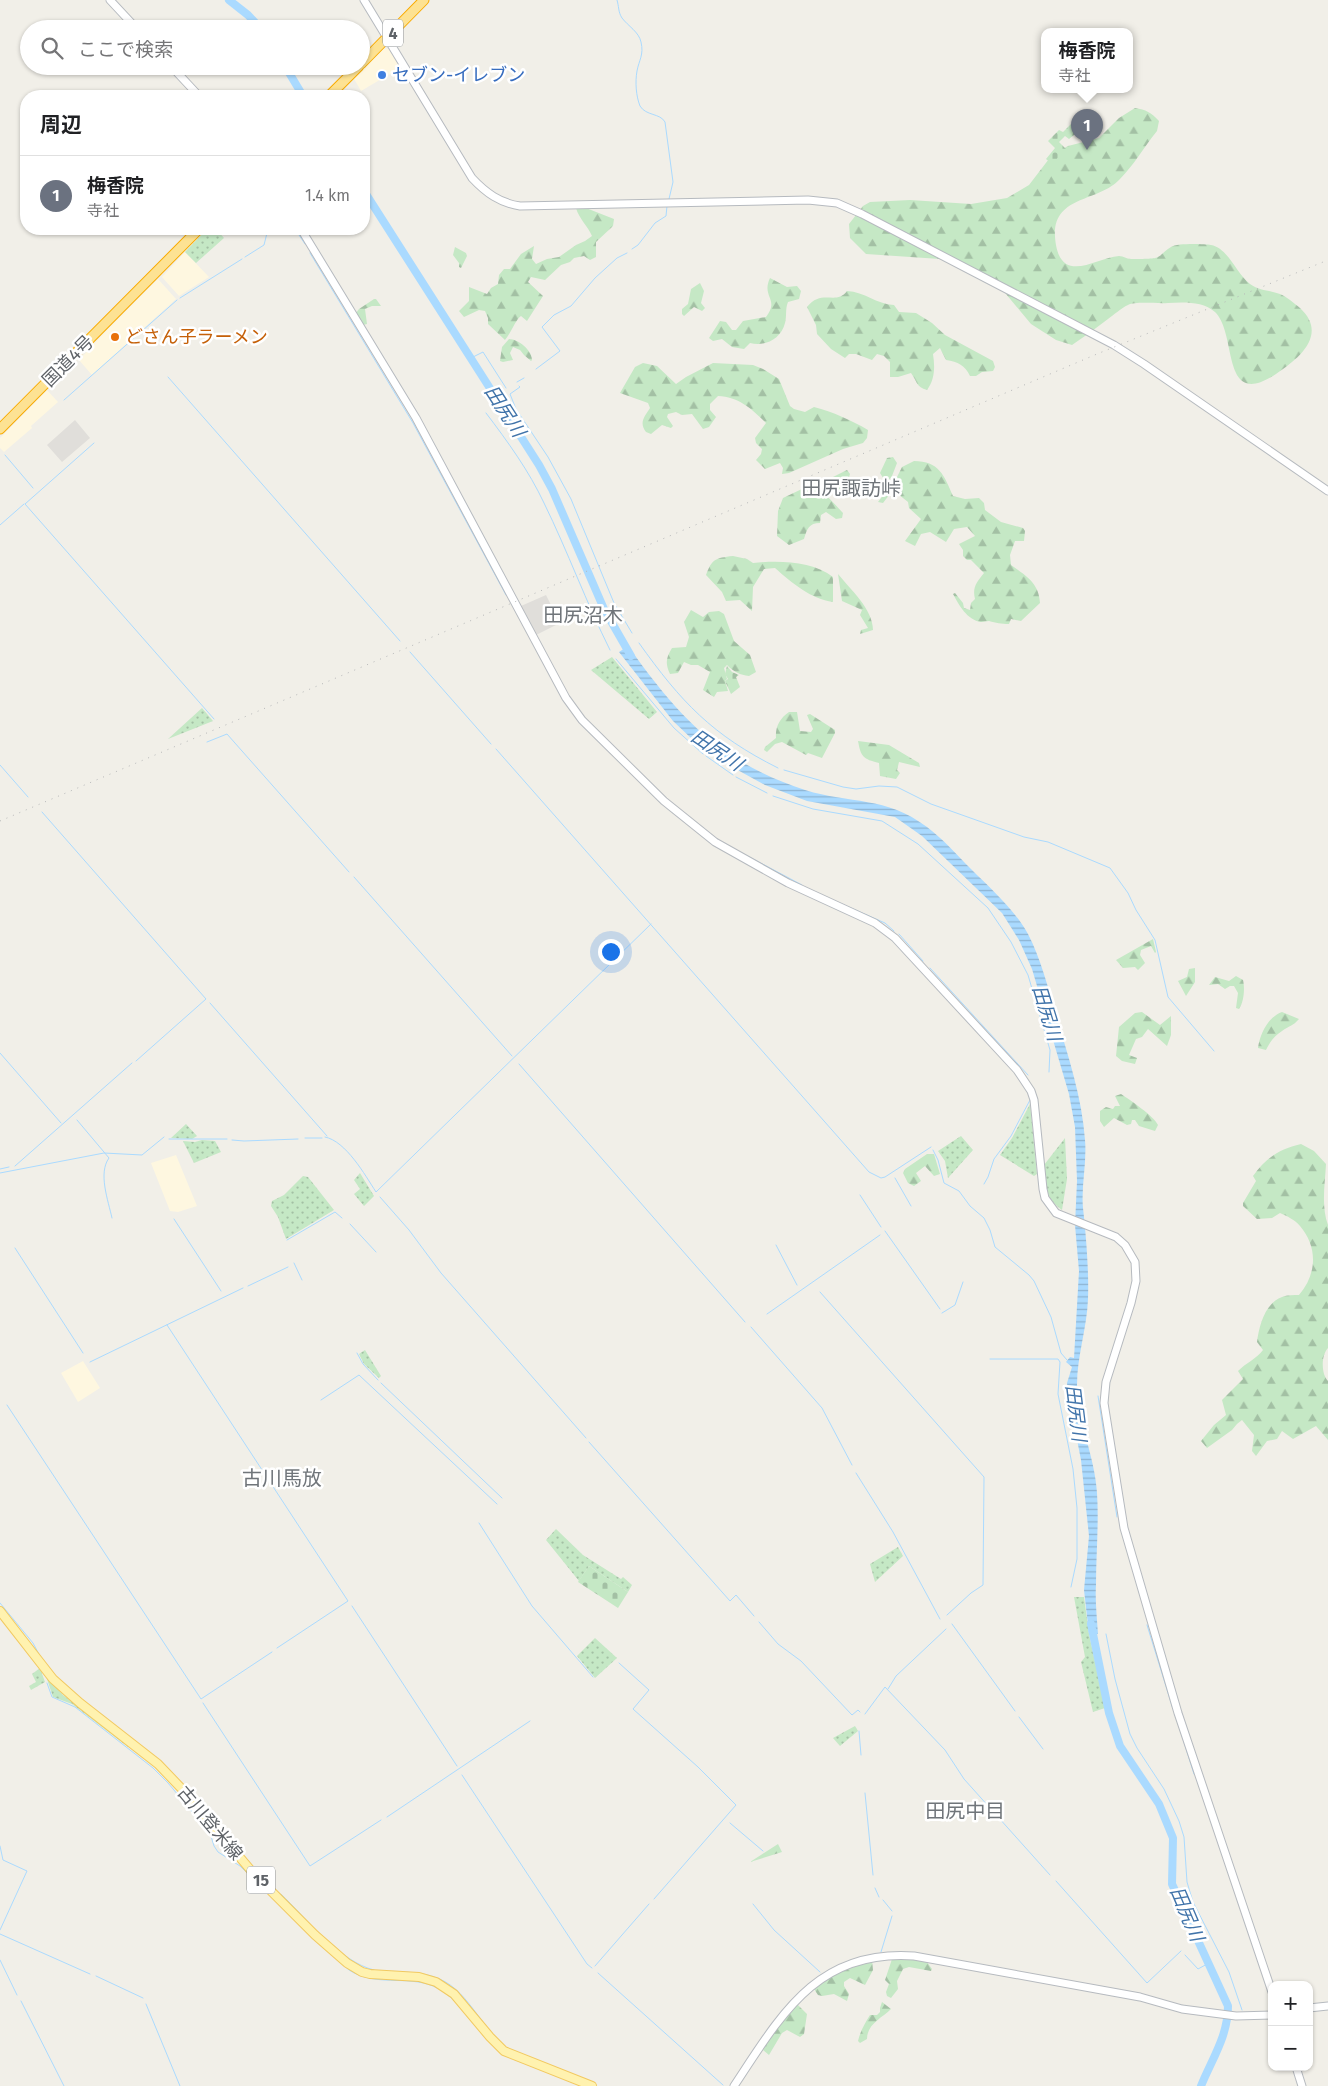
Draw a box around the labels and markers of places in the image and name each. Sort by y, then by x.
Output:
place label: セブン-イレブン [392,64,525,86]
marker: セブン-イレブン [376,69,388,81]
pin: 1 [1071,109,1103,150]
place label: どさん子ラーメン [125,326,268,348]
marker: どさん子ラーメン [109,331,121,343]

